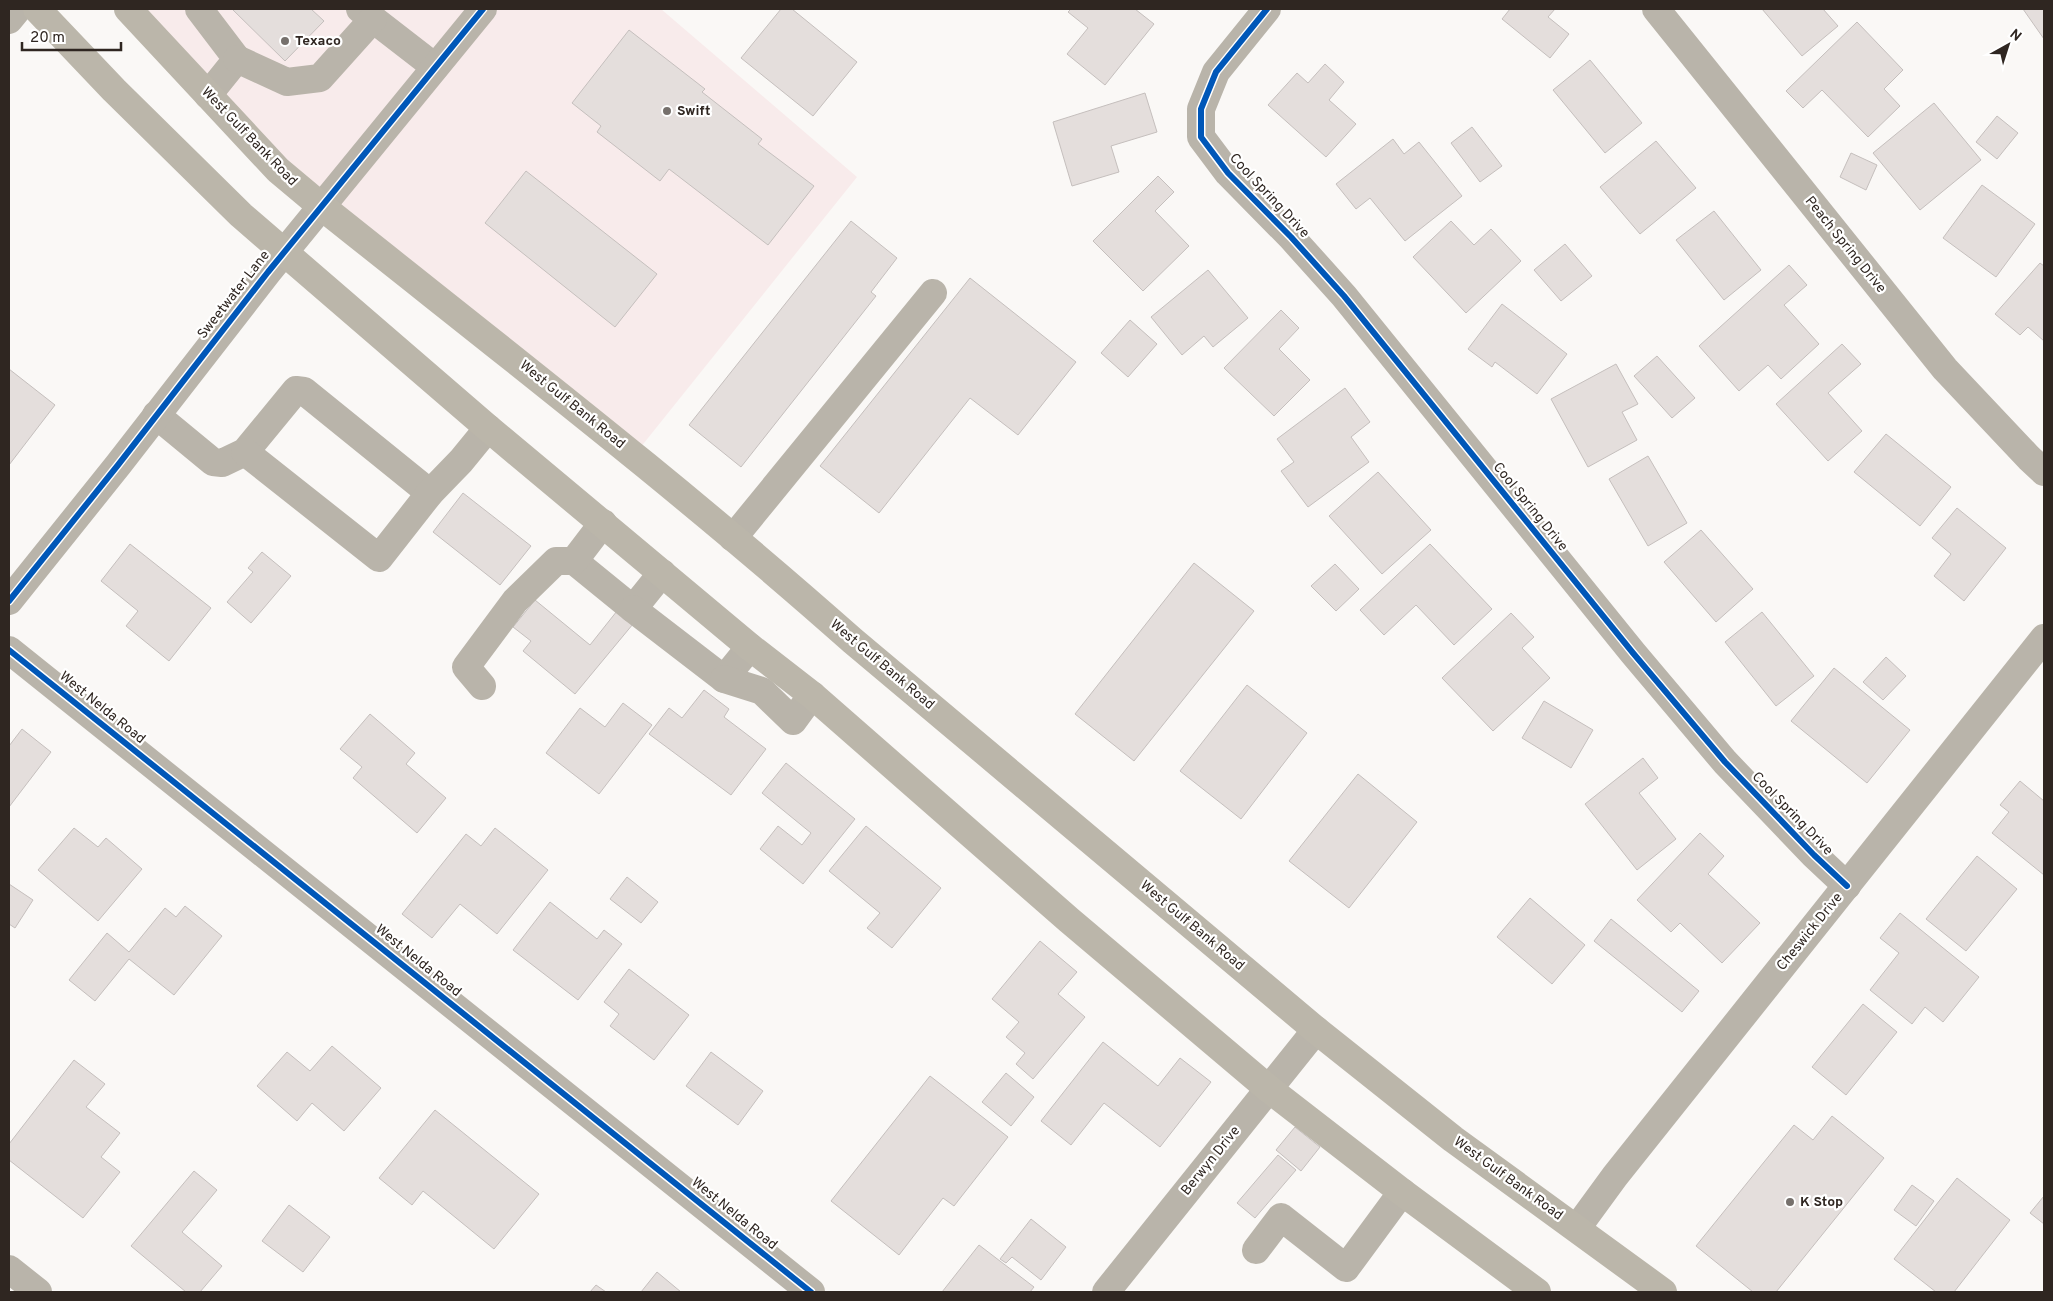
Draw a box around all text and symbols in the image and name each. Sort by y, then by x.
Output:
scale bar [22,20,121,52]
north arrow [1983,20,2033,70]
text: N [2006,26,2024,46]
text: 20 m [30,29,65,48]
place label: Texaco [295,33,341,50]
marker: Texaco [279,35,291,47]
street label: West Gulf Bank Road [197,84,301,190]
place label: Swift [677,103,710,120]
marker: Swift [661,105,673,117]
street label: Cool Spring Drive [1225,150,1313,242]
street label: Peach Spring Drive [1801,193,1889,297]
street label: Sweetwater Lane [194,247,274,343]
street label: West Gulf Bank Road [516,357,628,453]
street label: Cool Spring Drive [1489,459,1571,555]
street label: West Gulf Bank Road [826,616,938,714]
street label: West Nelda Road [55,668,149,748]
street label: Cool Spring Drive [1748,769,1836,859]
street label: West Gulf Bank Road [1136,877,1248,975]
street label: Cheswick Drive [1773,890,1847,974]
street label: West Nelda Road [371,921,465,1001]
street label: Berwyn Drive [1178,1123,1244,1199]
street label: West Gulf Bank Road [1450,1134,1566,1224]
street label: West Nelda Road [687,1174,781,1254]
place label: K Stop [1800,1194,1843,1211]
marker: K Stop [1784,1196,1796,1208]

